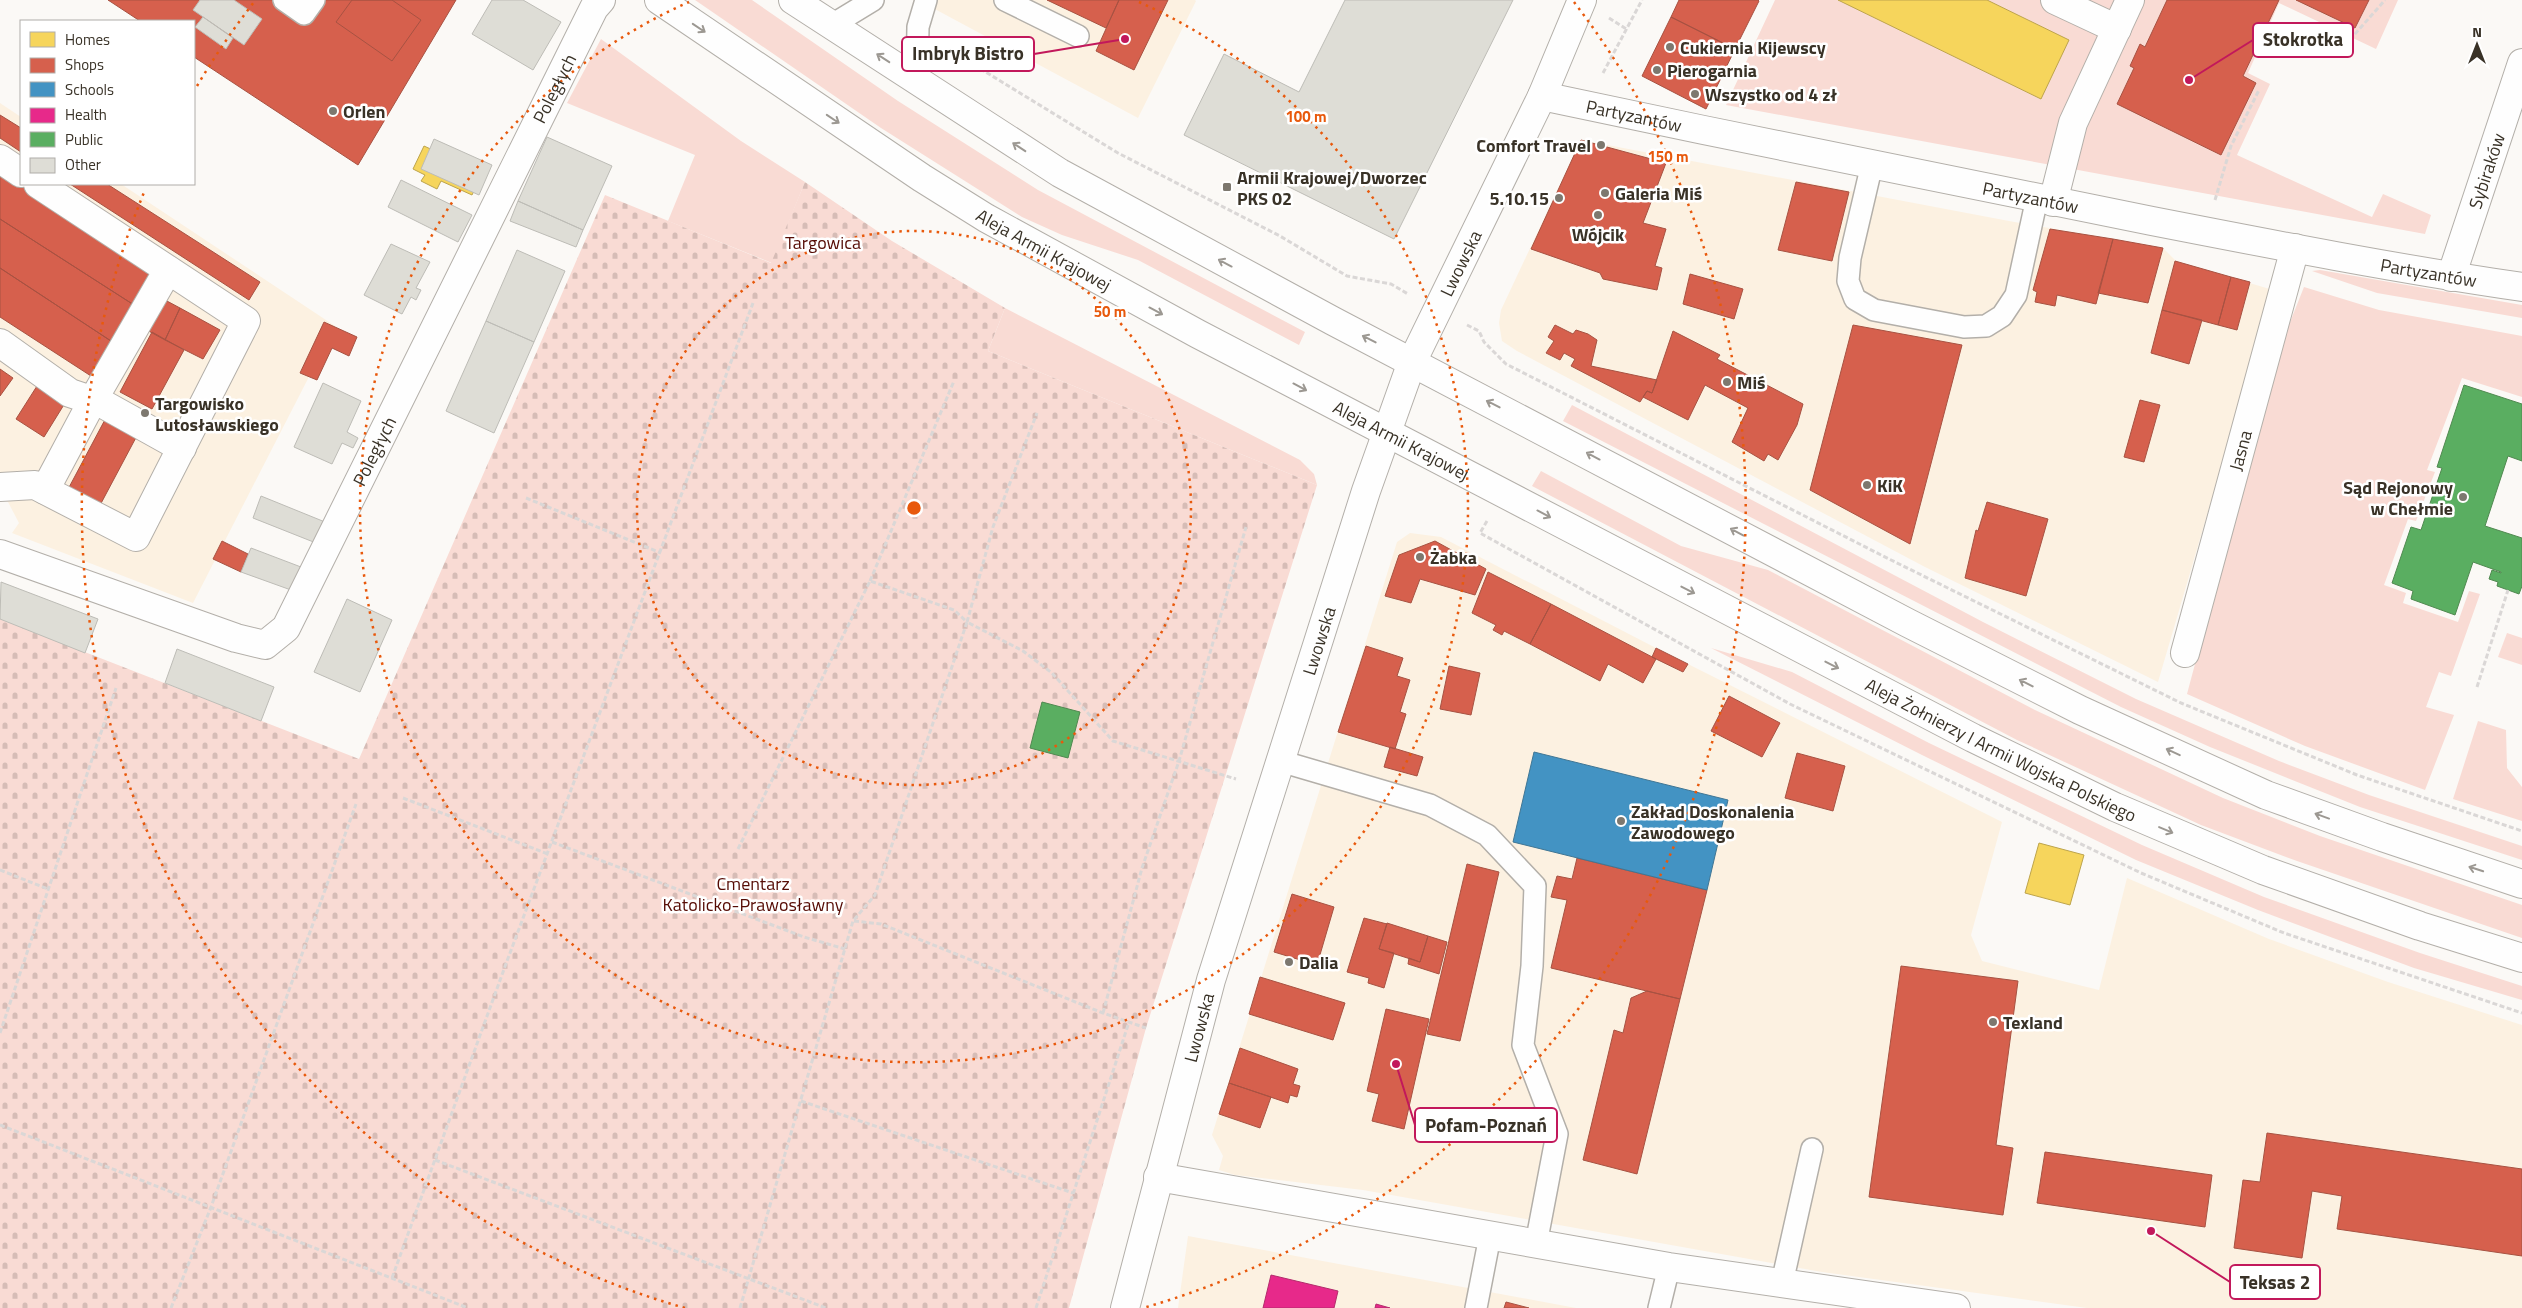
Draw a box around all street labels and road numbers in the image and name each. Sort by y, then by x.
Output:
street label: Poległych [525,49,583,128]
street label: Partyzantów [1584,92,1685,139]
street label: Sybiraków [2461,129,2512,212]
street label: Partyzantów [1980,174,2081,220]
street label: Aleja Armii Krajowej [971,202,1116,298]
street label: Lwowska [1433,225,1488,301]
street label: Partyzantów [2378,251,2479,294]
street label: Aleja Armii Krajowej [1328,393,1474,487]
street label: Poległych [345,412,403,490]
street label: Jasna [2222,427,2258,474]
street label: Lwowska [1295,603,1342,679]
street label: Aleja Żołnierzy I Armii Wojska Polskiego [1861,671,2141,828]
street label: Lwowska [1177,990,1221,1065]

